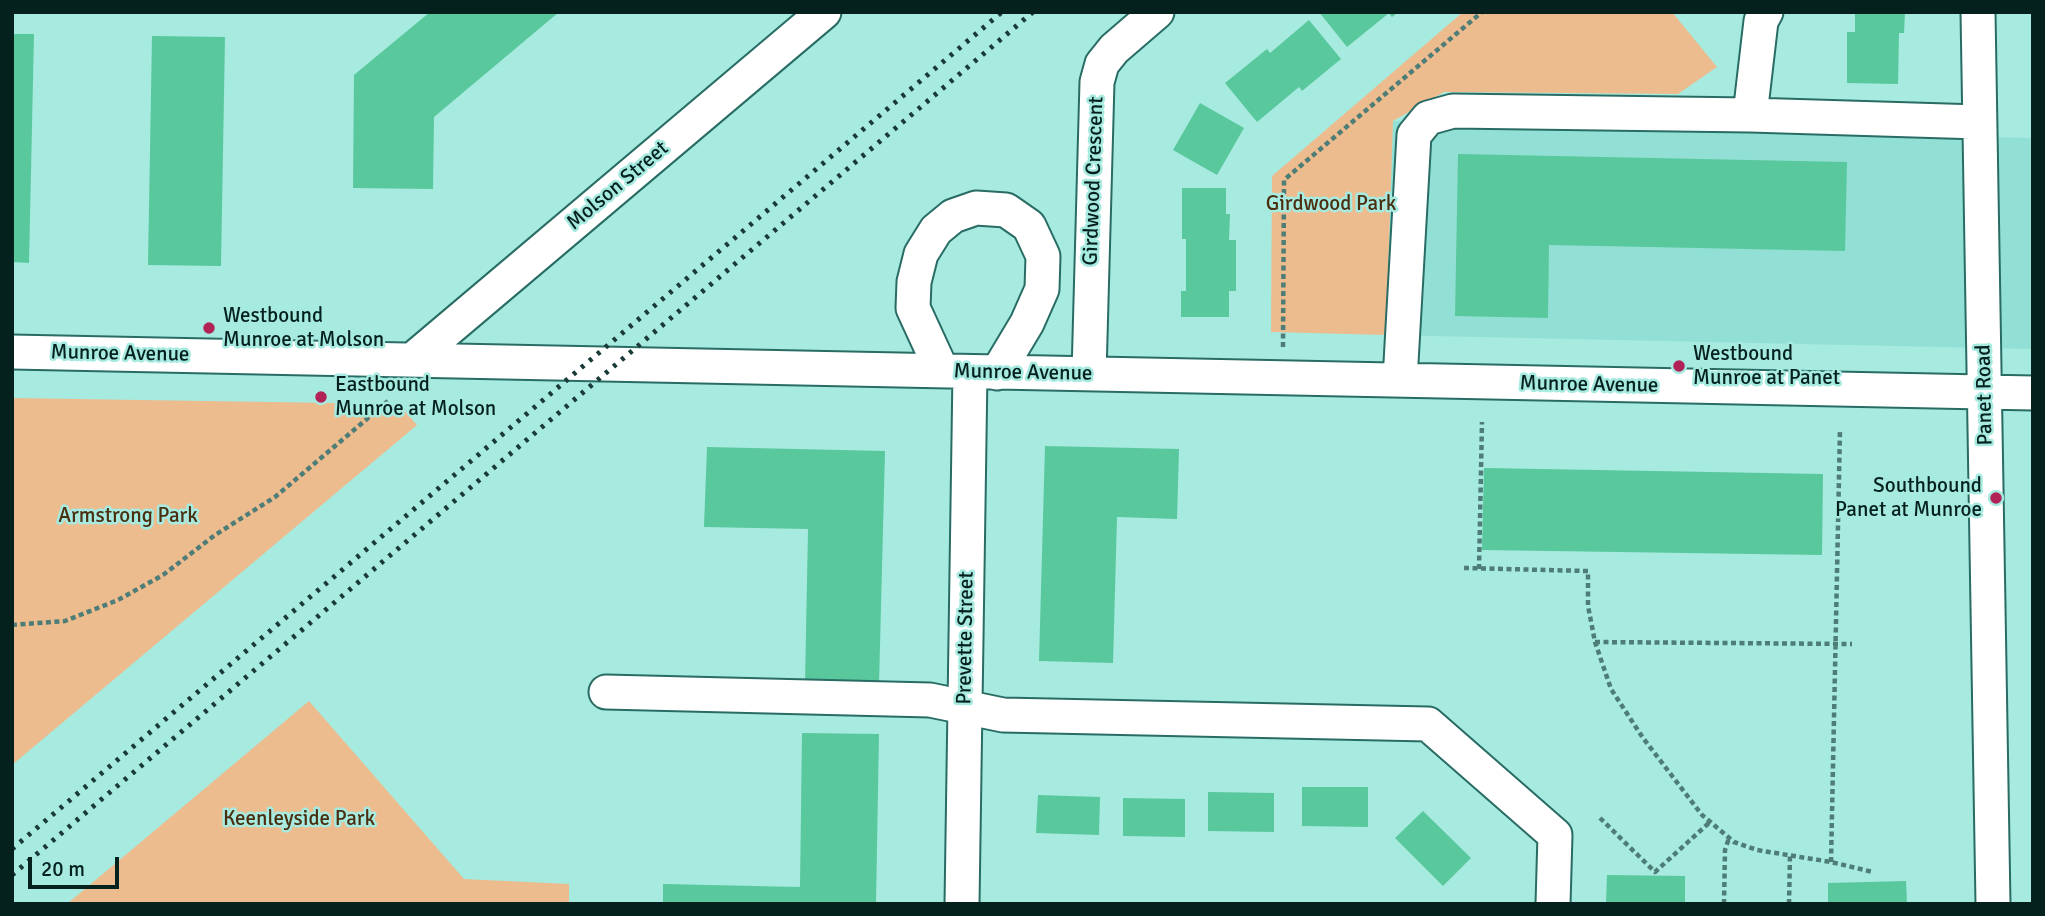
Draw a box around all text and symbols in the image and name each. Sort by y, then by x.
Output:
street label: Girdwood Crescent [1078,96,1110,266]
street label: Molson Street [562,136,674,236]
park label: Girdwood Park [1266,191,1396,217]
place label: Westbound Munroe at Molson [223,303,384,353]
marker: Westbound Munroe at Molson [201,320,217,336]
street label: Munroe Avenue [50,340,190,368]
place label: Westbound Munroe at Panet [1693,341,1840,391]
street label: Panet Road [1972,344,1998,446]
marker: Westbound Munroe at Panet [1671,358,1687,374]
street label: Munroe Avenue [953,359,1093,387]
street label: Munroe Avenue [1519,371,1659,399]
place label: Eastbound Munroe at Molson [335,372,496,422]
marker: Eastbound Munroe at Molson [313,389,329,405]
place label: Southbound Panet at Munroe [1835,473,1982,523]
marker: Southbound Panet at Munroe [1988,490,2004,506]
park label: Armstrong Park [58,503,198,529]
street label: Prevette Street [952,571,980,705]
park label: Keenleyside Park [223,806,375,832]
scale bar [32,842,122,886]
text: 20 m [41,856,85,882]

